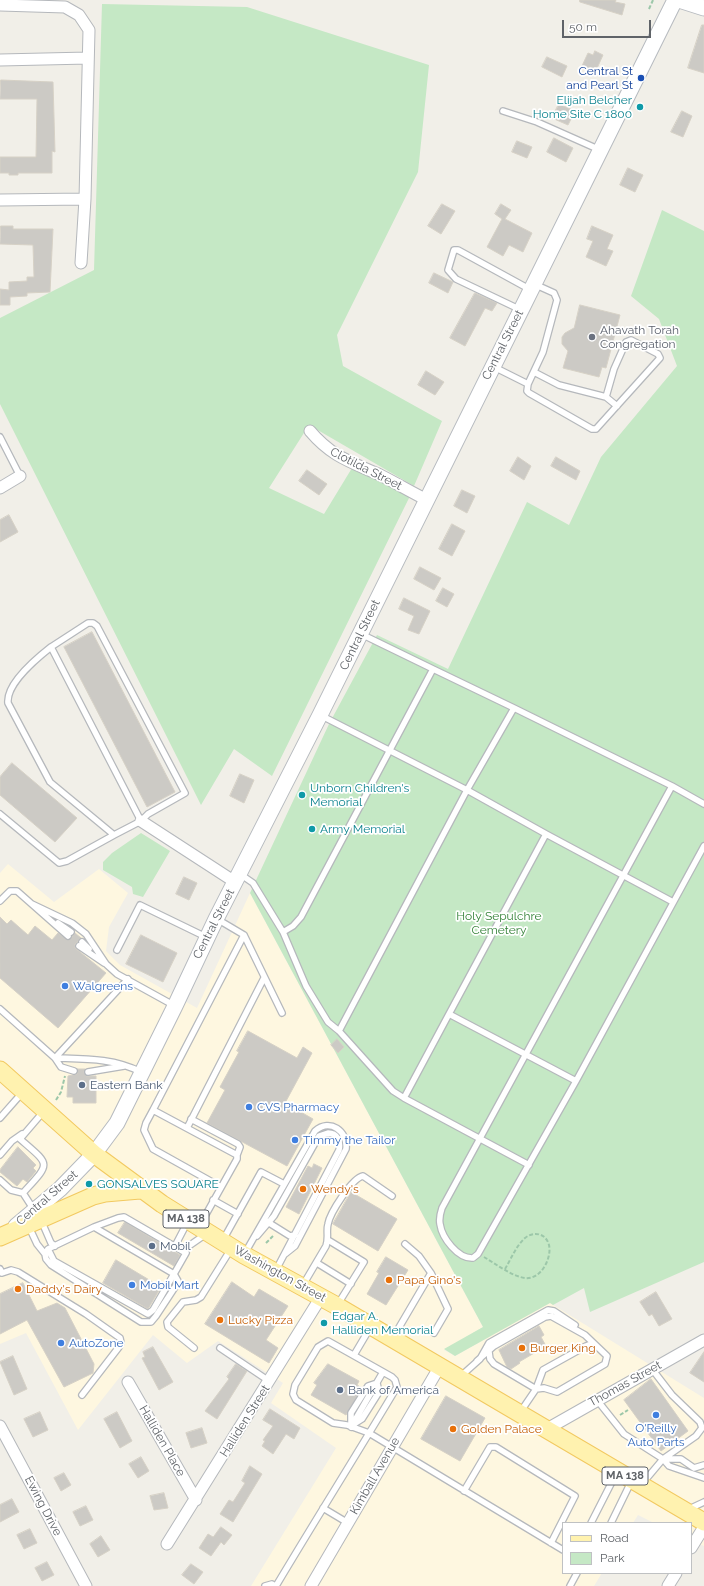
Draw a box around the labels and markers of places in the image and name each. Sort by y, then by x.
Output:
place label: Central St and Pearl St [566,64,633,92]
marker: Central St and Pearl St [636,73,646,83]
place label: Elijah Belcher Home Site C 1800 [533,93,632,121]
marker: Elijah Belcher Home Site C 1800 [635,102,645,112]
place label: Ahavath Torah Congregation [600,323,679,351]
marker: Ahavath Torah Congregation [587,332,597,342]
place label: Unborn Children's Memorial [310,781,409,809]
marker: Unborn Children's Memorial [297,790,307,800]
place label: Army Memorial [320,822,405,836]
marker: Army Memorial [307,824,317,834]
place label: Walgreens [73,979,133,993]
marker: Walgreens [60,981,70,991]
place label: Eastern Bank [90,1078,163,1092]
marker: Eastern Bank [77,1080,87,1090]
place label: CVS Pharmacy [257,1100,339,1114]
marker: CVS Pharmacy [244,1102,254,1112]
place label: Timmy the Tailor [303,1133,395,1147]
marker: Timmy the Tailor [290,1135,300,1145]
place label: GONSALVES SQUARE [97,1177,219,1191]
marker: GONSALVES SQUARE [84,1179,94,1189]
place label: Wendy's [311,1182,359,1196]
marker: Wendy's [298,1184,308,1194]
place label: Mobil [160,1239,191,1253]
marker: Mobil [147,1241,157,1251]
place label: Papa Gino's [397,1273,461,1287]
marker: Papa Gino's [384,1275,394,1285]
place label: Mobil Mart [140,1278,199,1292]
marker: Mobil Mart [127,1280,137,1290]
place label: Daddy's Dairy [26,1282,102,1296]
marker: Daddy's Dairy [13,1284,23,1294]
place label: Edgar A. Halliden Memorial [332,1309,433,1337]
place label: Lucky Pizza [228,1313,293,1327]
marker: Lucky Pizza [215,1315,225,1325]
marker: Edgar A. Halliden Memorial [319,1318,329,1328]
place label: AutoZone [69,1336,123,1350]
marker: AutoZone [56,1338,66,1348]
place label: Burger King [530,1341,596,1355]
marker: Burger King [517,1343,527,1353]
place label: Bank of America [348,1383,439,1397]
marker: Bank of America [335,1385,345,1395]
marker: O'Reilly Auto Parts [651,1410,661,1420]
place label: O'Reilly Auto Parts [627,1421,685,1449]
place label: Golden Palace [461,1422,542,1436]
marker: Golden Palace [448,1424,458,1434]

